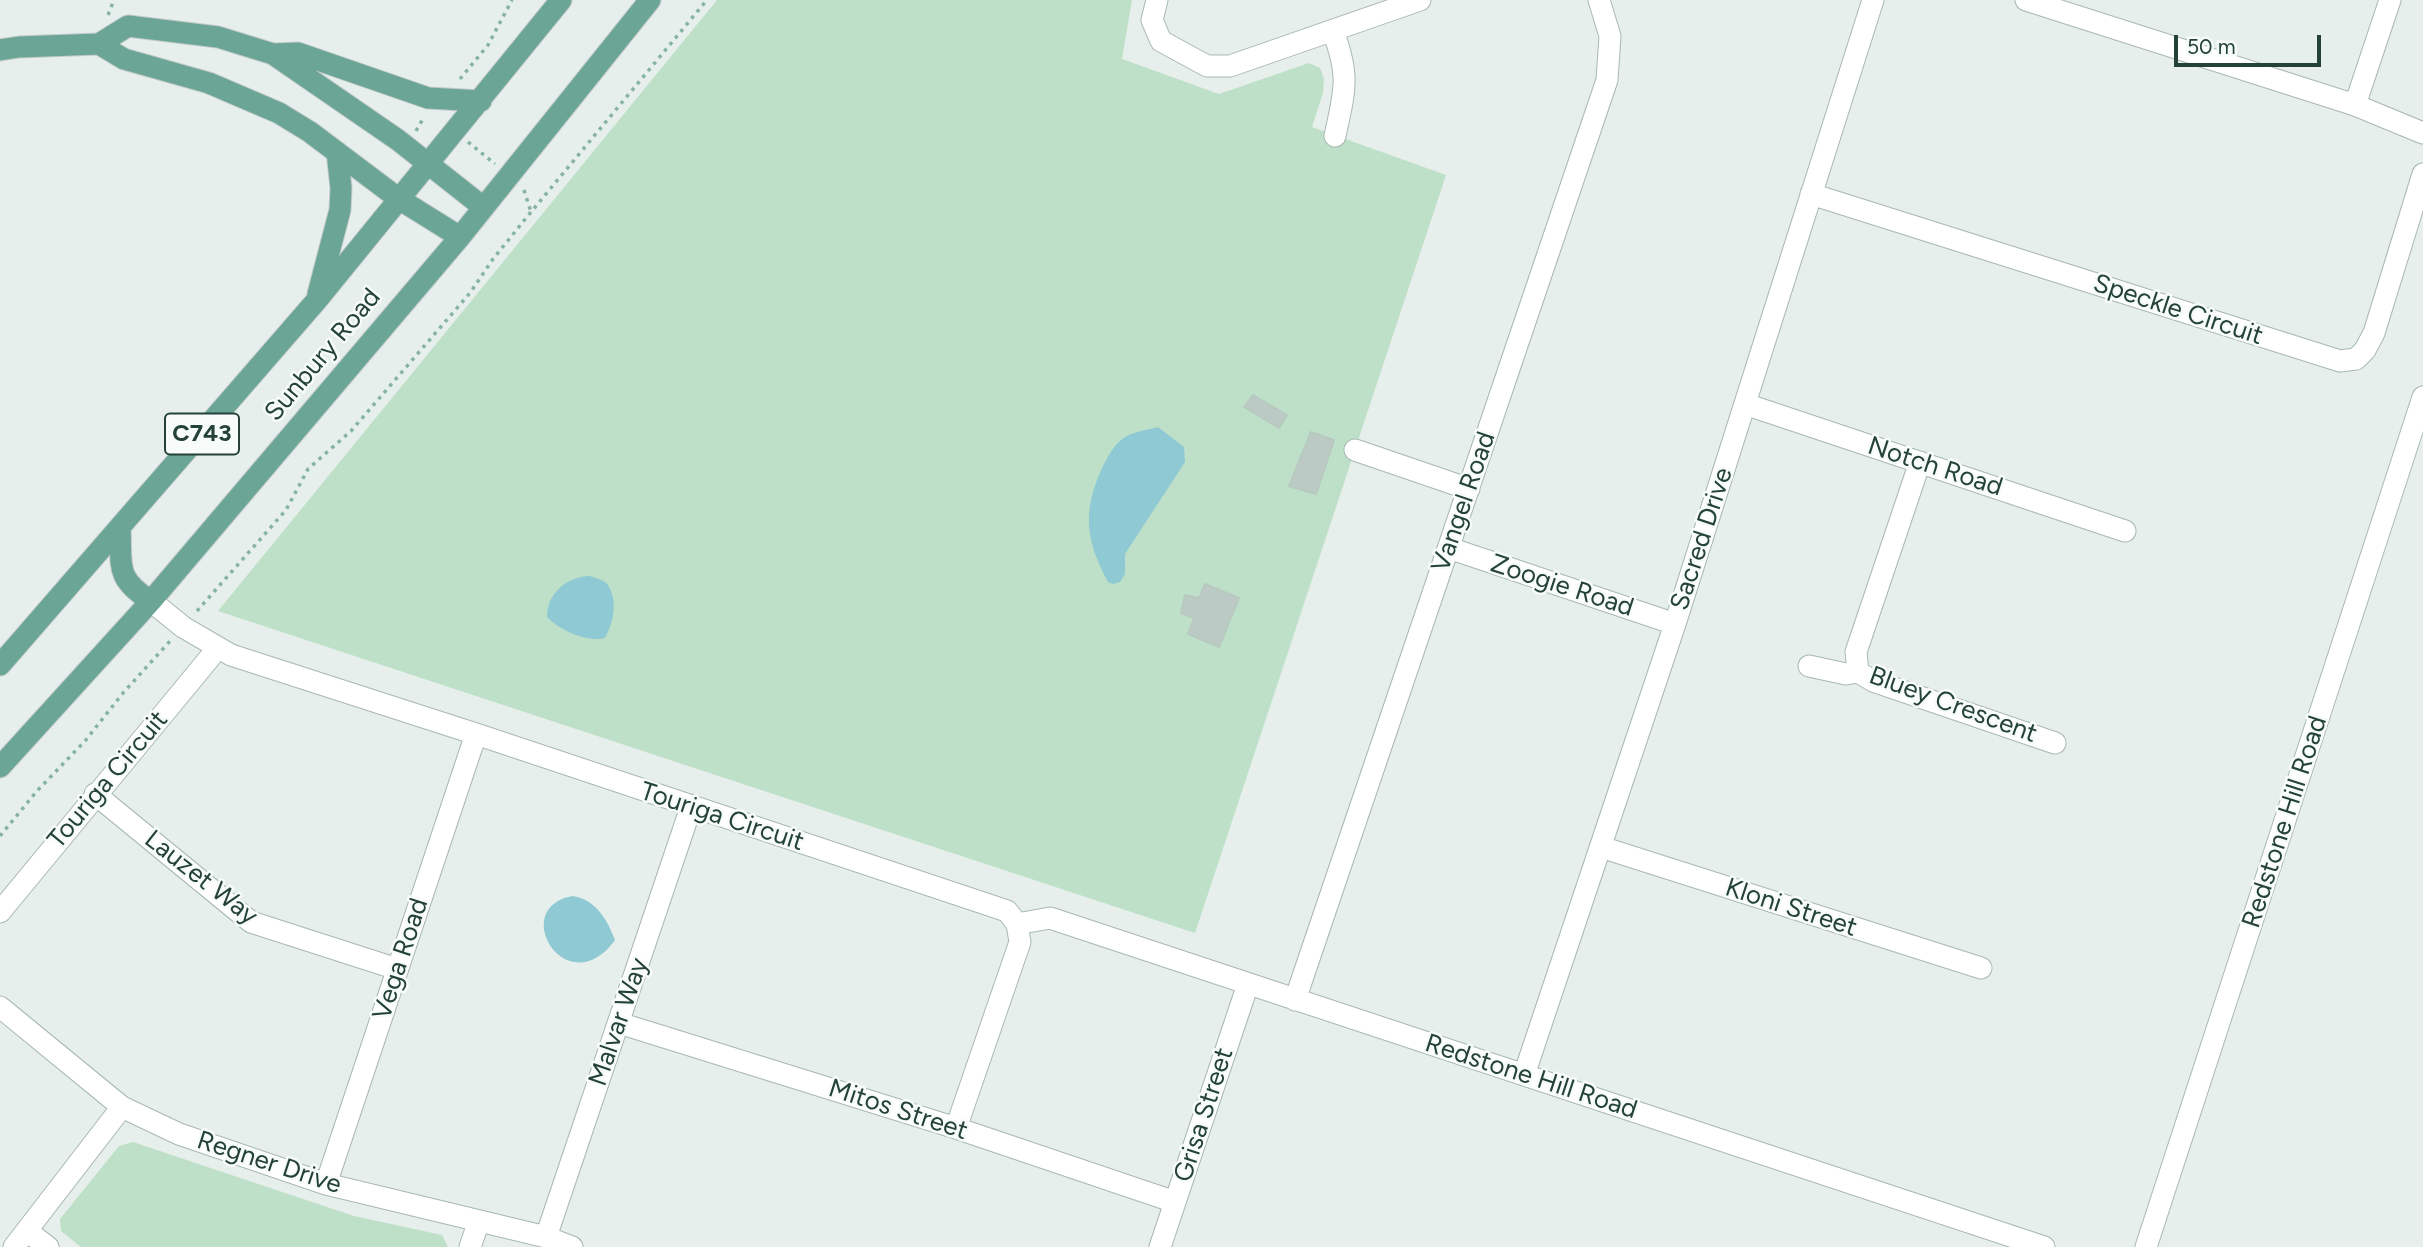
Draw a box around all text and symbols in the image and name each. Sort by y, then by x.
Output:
scale bar [2178,21,2325,65]
text: 50 m [2187,34,2236,59]
street label: Speckle Circuit [2089,268,2267,352]
street label: Sunbury Road [259,282,387,428]
road number: C743 [165,414,239,454]
street label: Vangel Road [1425,428,1503,576]
street label: Notch Road [1864,431,2006,503]
street label: Sacred Drive [1664,464,1740,614]
street label: Zoogie Road [1487,548,1637,624]
street label: Bluey Crescent [1865,660,2041,750]
street label: Touriga Circuit [41,705,175,855]
street label: Redstone Hill Road [2236,712,2334,932]
street label: Touriga Circuit [636,776,808,858]
street label: Lauzet Way [138,824,264,932]
street label: Kloni Street [1721,872,1861,944]
street label: Vega Road [367,894,435,1024]
street label: Malvar Way [583,954,655,1090]
street label: Redstone Hill Road [1421,1028,1641,1126]
street label: Grisa Street [1168,1044,1240,1186]
street label: Mitos Street [825,1073,971,1147]
street label: Regner Drive [193,1125,345,1201]

